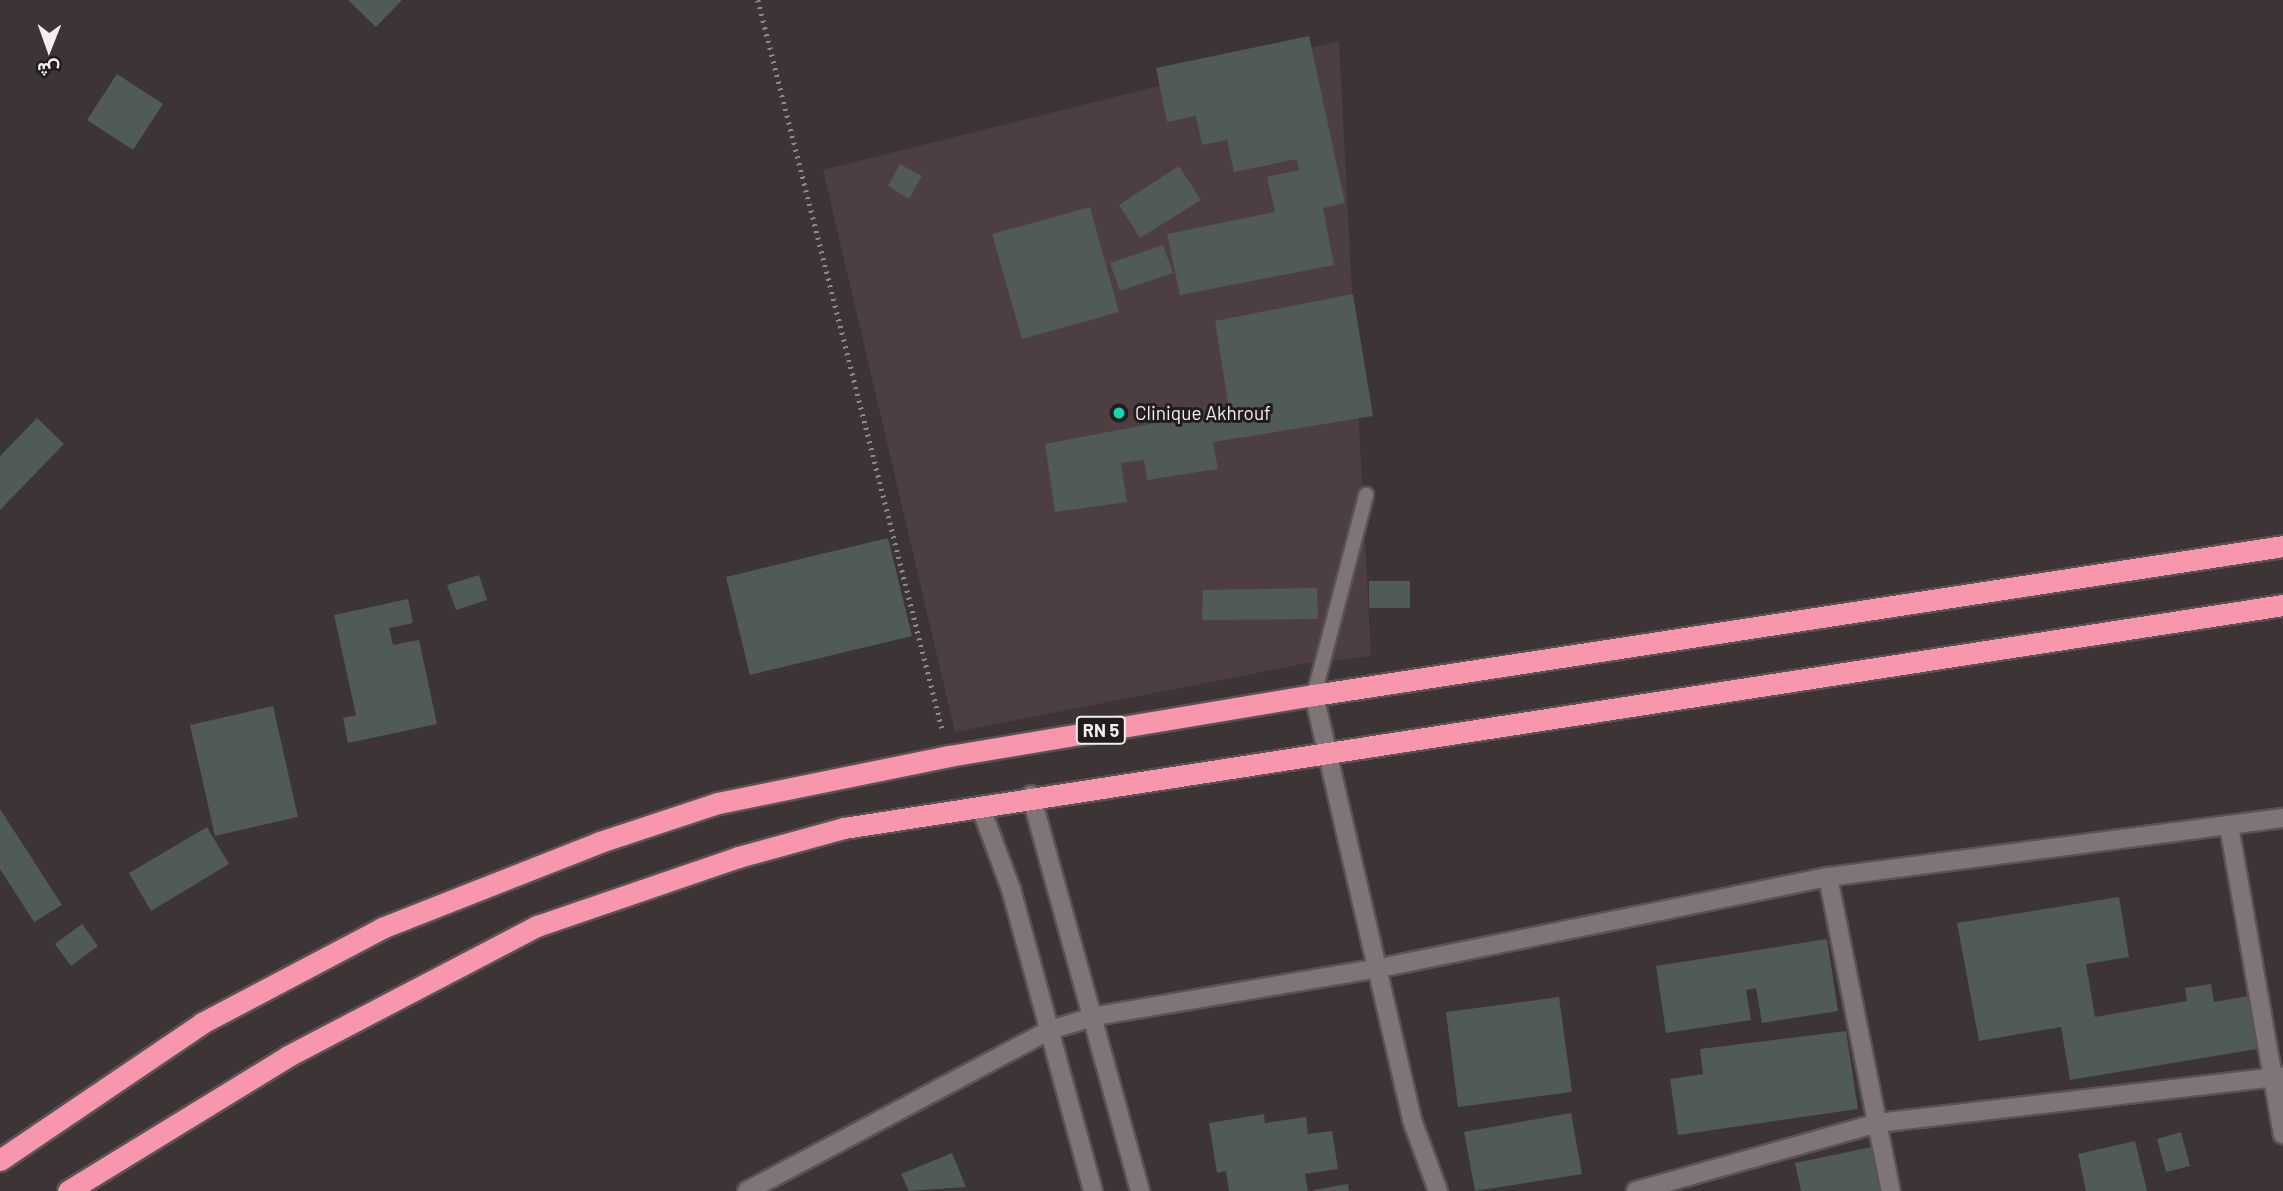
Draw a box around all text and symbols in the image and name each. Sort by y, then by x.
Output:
north arrow [14,14,84,84]
text: ش [37,59,60,82]
place label: Clinique Akhrouf [1135,402,1271,424]
marker: Clinique Akhrouf [1109,403,1129,423]
road number: RN 5 [1075,716,1127,744]

